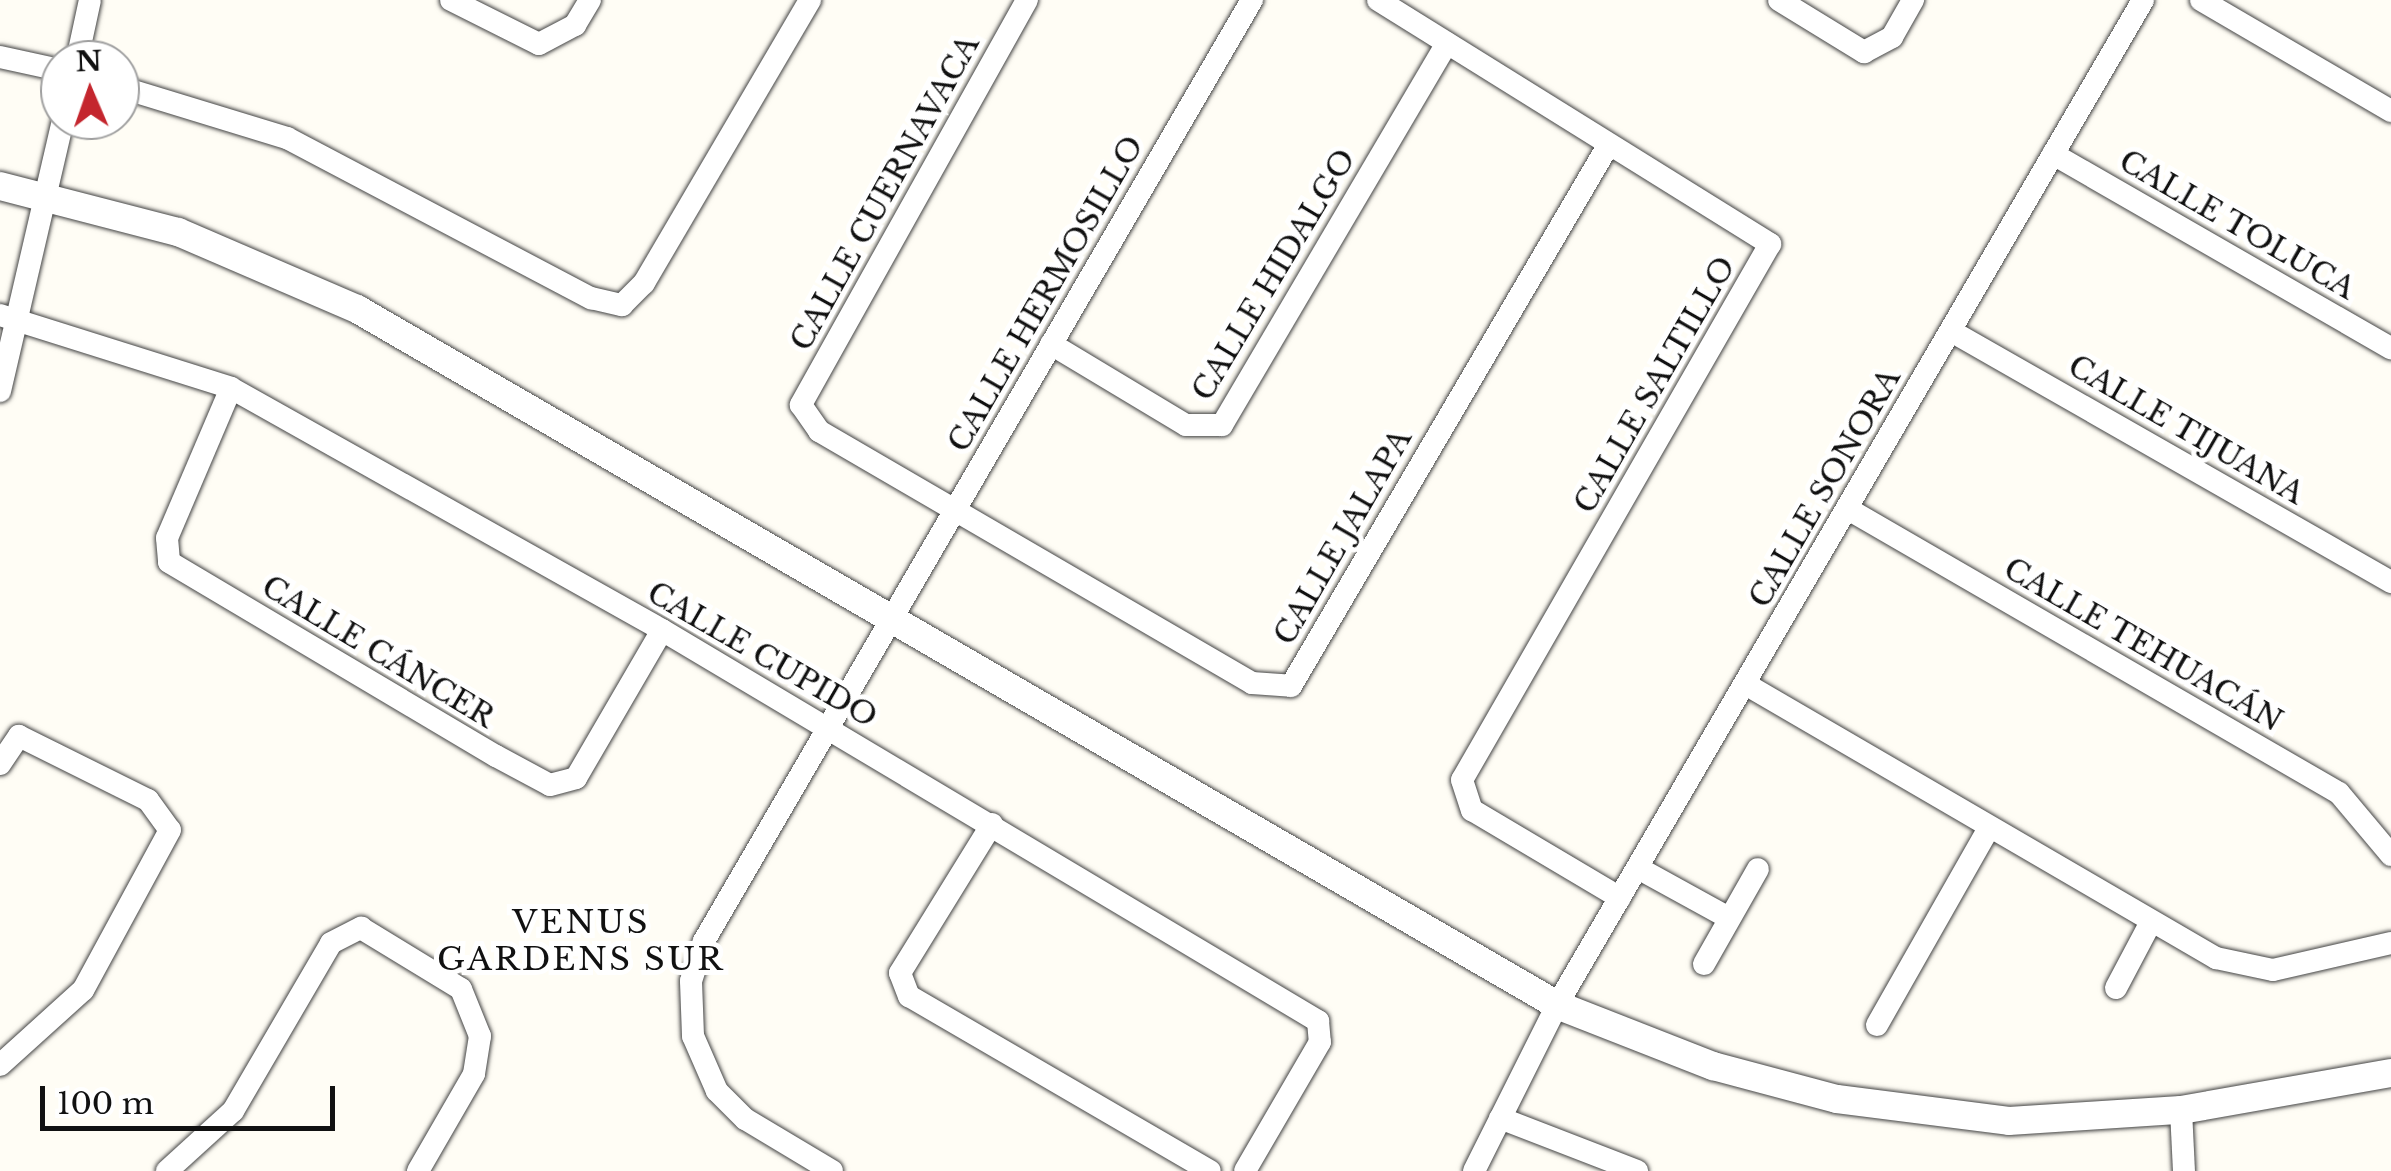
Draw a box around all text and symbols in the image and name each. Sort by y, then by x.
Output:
street label: CALLE CUERNAVACA [783,29,987,357]
north arrow [40,40,140,140]
text: N [75,44,103,79]
street label: CALLE HERMOSILLO [941,130,1151,458]
street label: CALLE HIDALGO [1185,143,1363,407]
street label: CALLE TOLUCA [2112,143,2362,307]
street label: CALLE SALTILLO [1567,250,1743,520]
street label: CALLE TIJUANA [2061,348,2311,512]
street label: CALLE SONORA [1742,362,1908,614]
street label: CALLE JALAPA [1267,423,1419,651]
street label: CALLE TEHUACÁN [1997,550,2289,740]
street label: CALLE CÁNCER [255,568,501,736]
street label: CALLE CUPIDO [641,575,883,735]
district label: VENUS GARDENS SUR [437,904,725,979]
scale bar [45,1066,340,1128]
text: 100 m [57,1085,154,1122]

